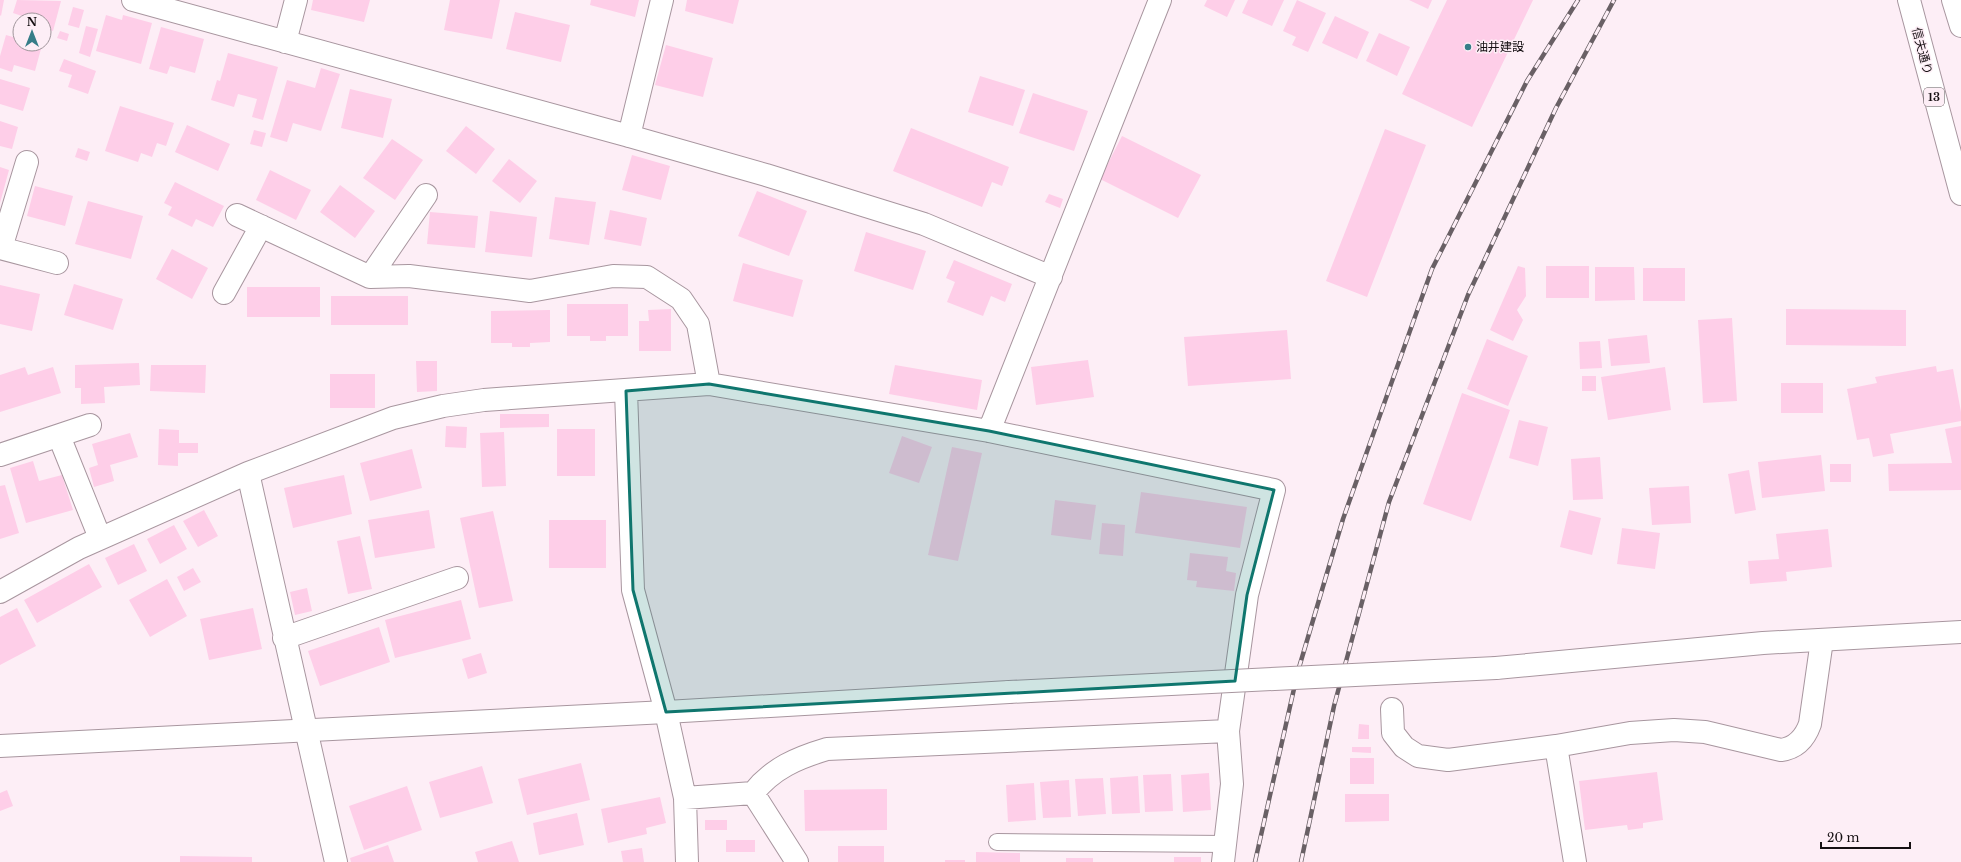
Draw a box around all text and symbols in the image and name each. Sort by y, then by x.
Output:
north arrow [12,12,52,52]
text: N [27,15,38,29]
street label: 信夫通り [1909,26,1936,76]
place label: 油井建設 [1476,39,1524,54]
marker: 油井建設 [1463,42,1473,52]
road number: 13 [1924,88,1944,106]
scale bar [1821,824,1910,850]
text: 20 m [1827,830,1859,845]

